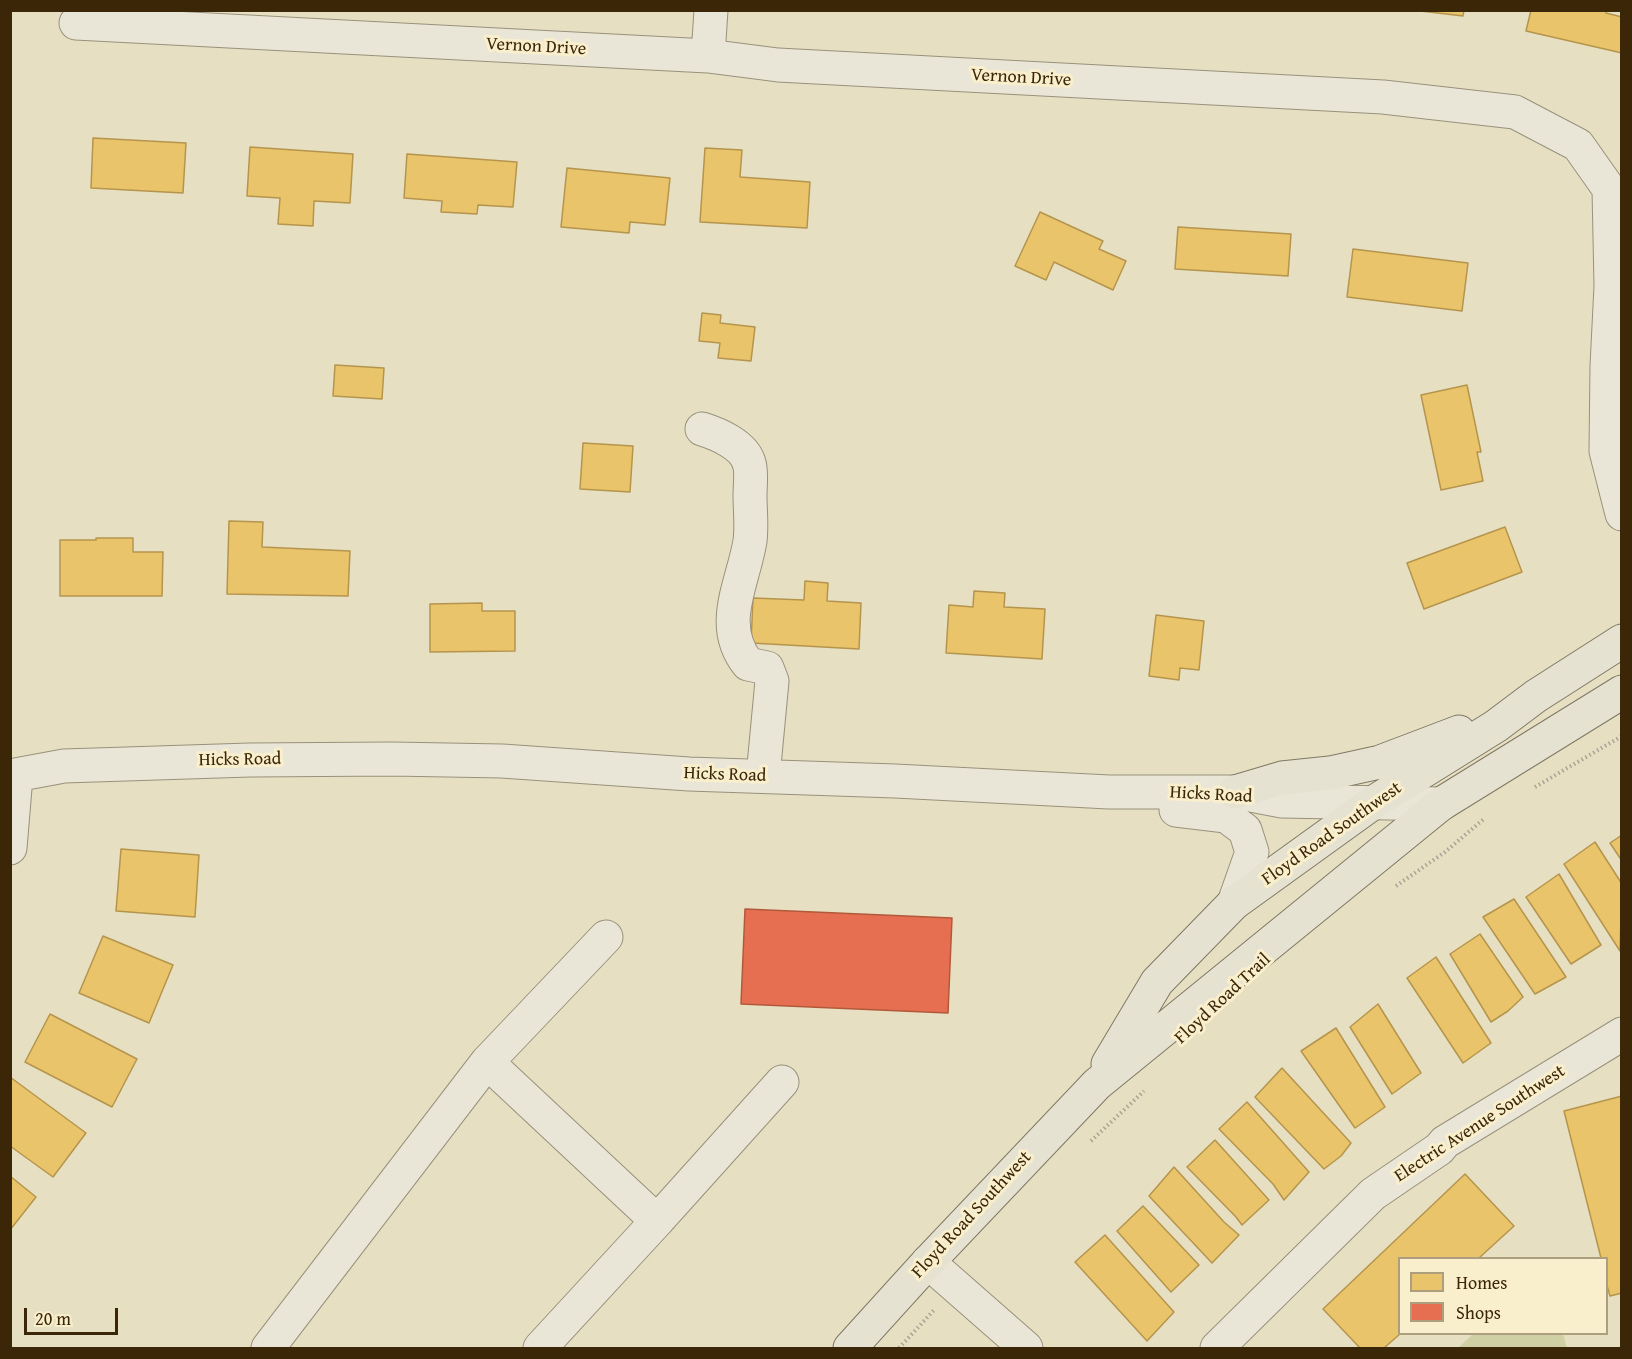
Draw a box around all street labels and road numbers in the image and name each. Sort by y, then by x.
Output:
street label: Vernon Drive [485,34,587,60]
street label: Vernon Drive [970,65,1072,91]
street label: Hicks Road [199,748,281,772]
street label: Hicks Road [683,763,767,787]
street label: Floyd Road Southwest [1258,778,1406,890]
street label: Hicks Road [1169,782,1253,808]
street label: Floyd Road Trail [1171,949,1275,1049]
street label: Electric Avenue Southwest [1391,1061,1569,1187]
street label: Floyd Road Southwest [908,1147,1036,1283]

